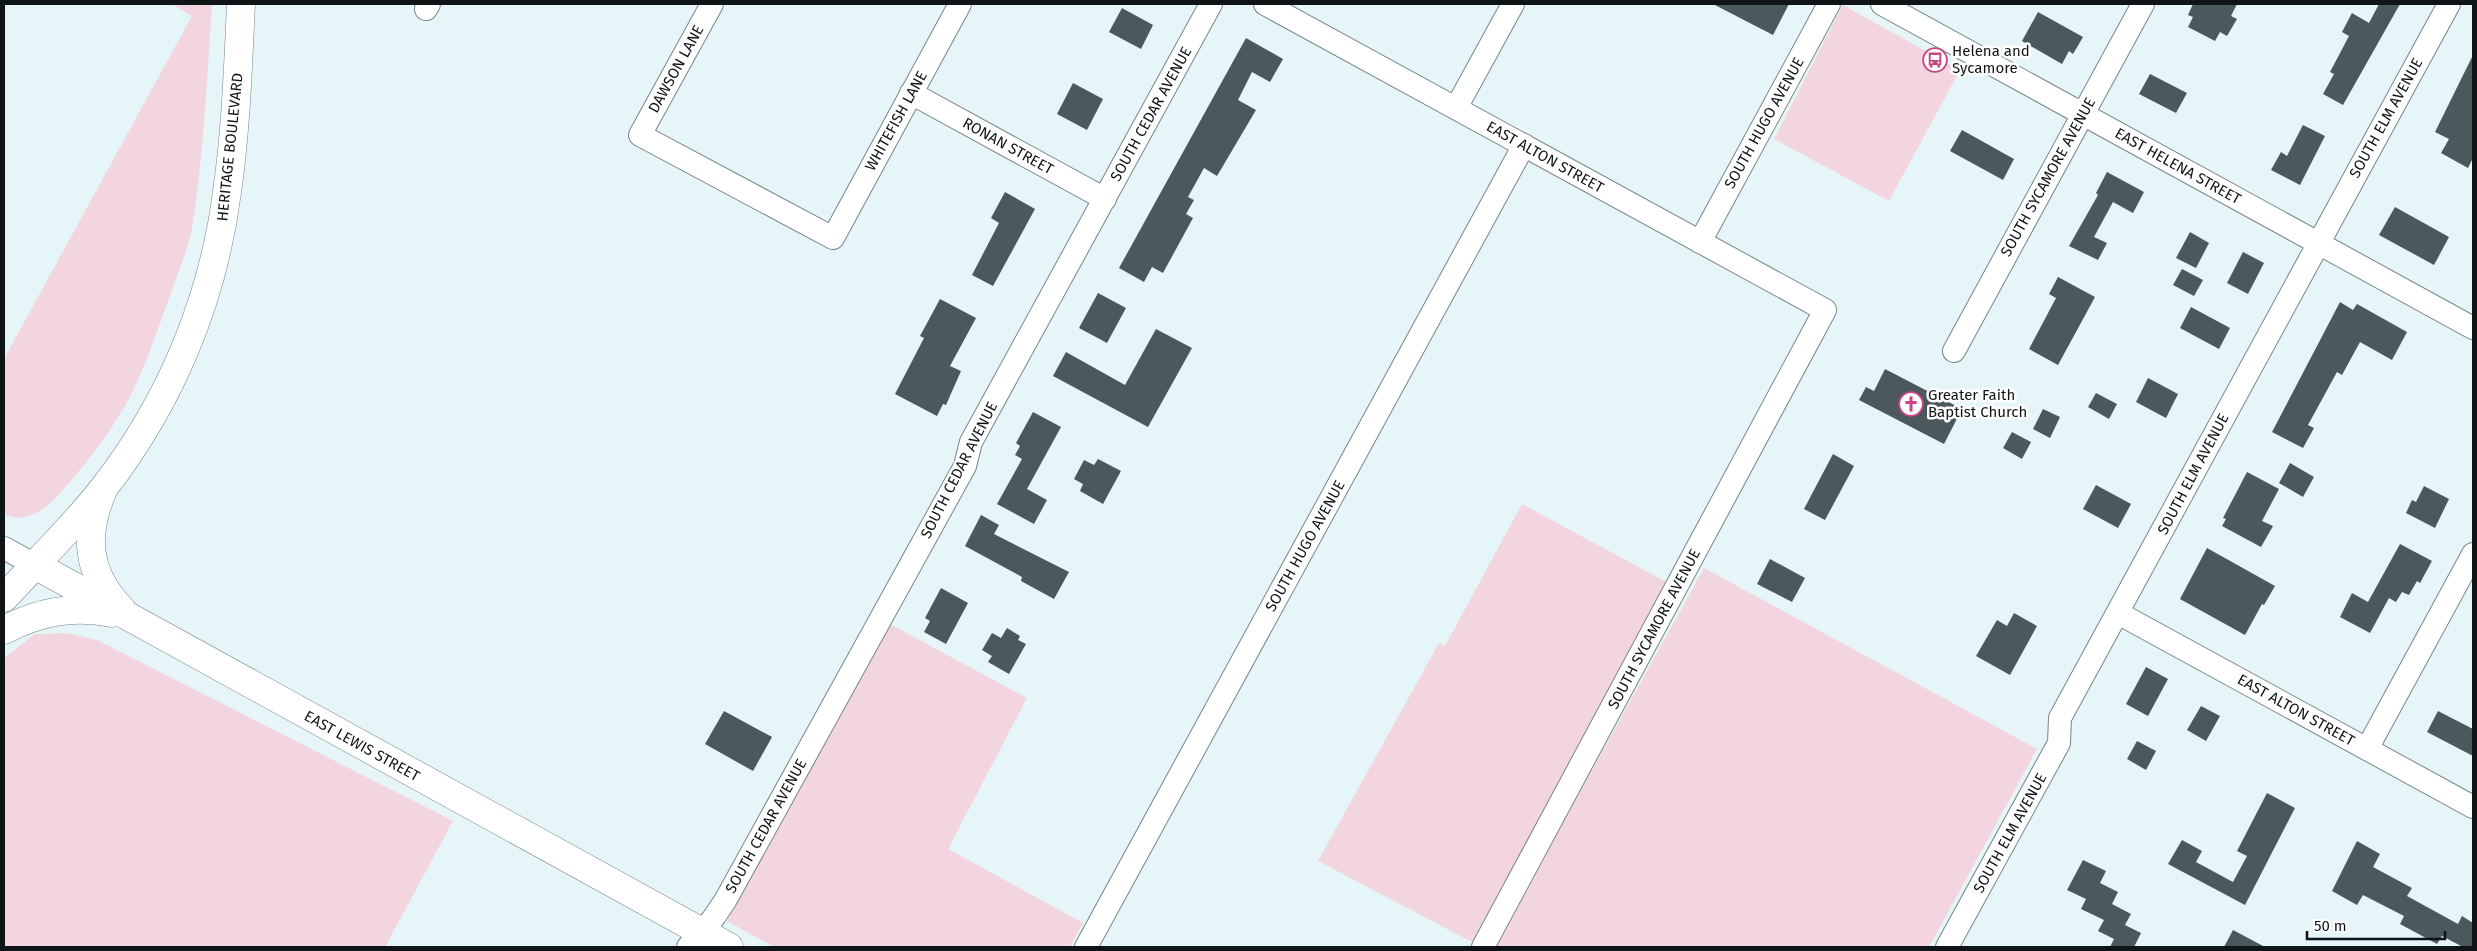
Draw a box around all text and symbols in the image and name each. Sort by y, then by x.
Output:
street label: DAWSON LANE [645,22,707,116]
place label: Helena and Sycamore [1952,42,2030,77]
street label: SOUTH CEDAR AVENUE [1107,44,1195,184]
bus stop icon: Helena and Sycamore [1922,47,1948,73]
street label: SOUTH HUGO AVENUE [1720,54,1808,192]
street label: SOUTH ELM AVENUE [2346,55,2426,181]
street label: WHITEFISH LANE [861,68,931,174]
street label: HERITAGE BOULEVARD [213,72,247,222]
street label: SOUTH SYCAMORE AVENUE [1997,94,2099,260]
street label: RONAN STREET [960,114,1057,178]
street label: EAST ALTON STREET [1483,117,1607,197]
street label: EAST HELENA STREET [2112,124,2244,208]
place label: Greater Faith Baptist Church [1928,386,2027,421]
church icon: Greater Faith Baptist Church [1898,391,1924,417]
street label: SOUTH CEDAR AVENUE [917,399,1001,541]
street label: SOUTH ELM AVENUE [2154,410,2232,538]
street label: SOUTH HUGO AVENUE [1261,477,1349,615]
street label: SOUTH SYCAMORE AVENUE [1604,546,1704,712]
street label: EAST ALTON STREET [2234,670,2358,750]
street label: EAST LEWIS STREET [301,707,423,785]
street label: SOUTH CEDAR AVENUE [722,756,810,896]
street label: SOUTH ELM AVENUE [1970,770,2050,896]
scale bar [2307,908,2444,940]
text: 50 m [2314,917,2347,935]

